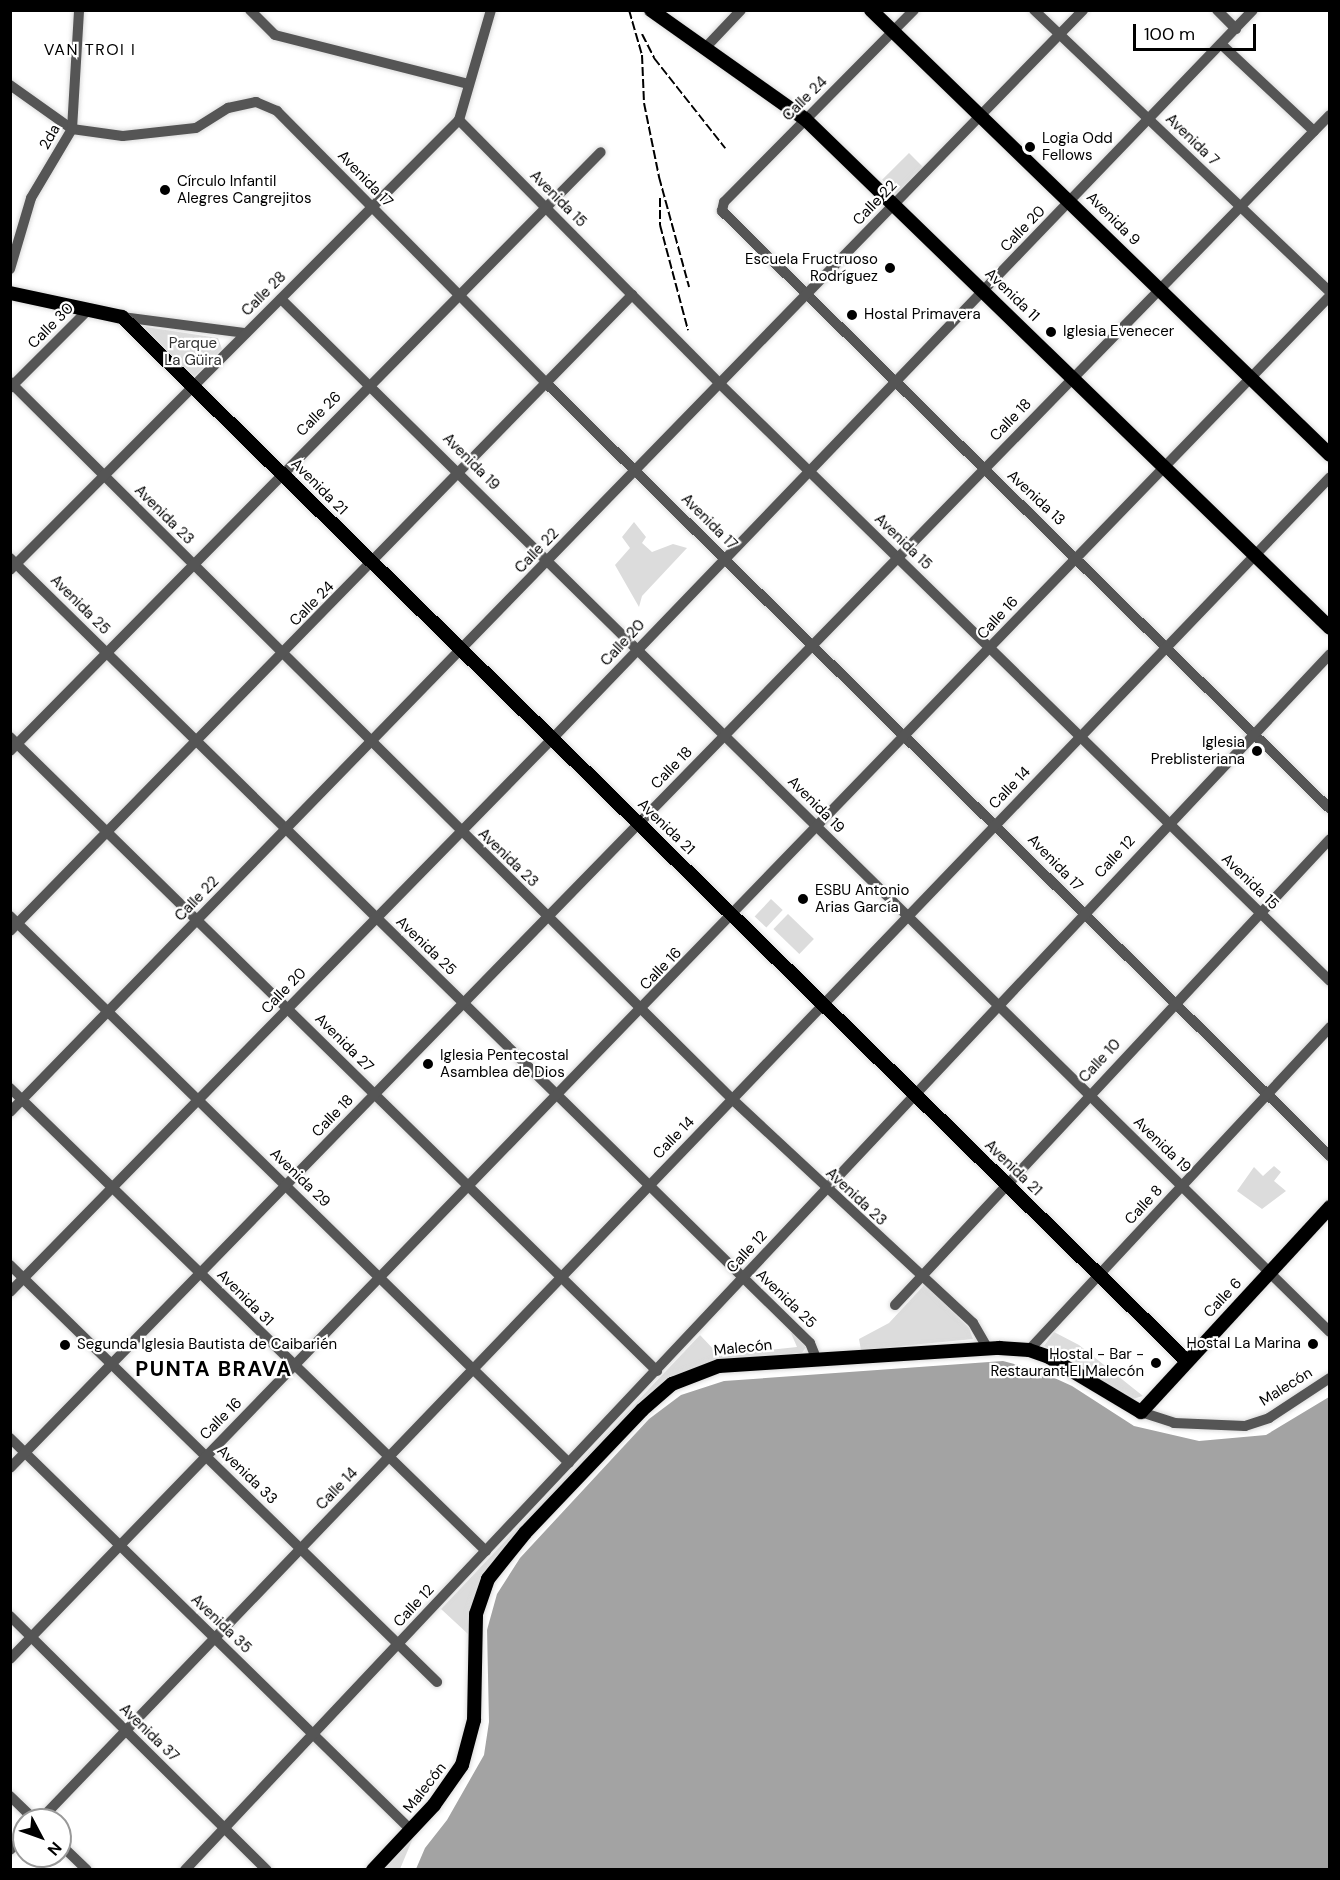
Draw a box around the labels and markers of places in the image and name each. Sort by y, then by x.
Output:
place label: Logia Odd Fellows [1042,129,1113,164]
marker: Logia Odd Fellows [1023,140,1037,154]
place label: Círculo Infantil Alegres Cangrejitos [177,172,311,207]
marker: Círculo Infantil Alegres Cangrejitos [158,183,172,197]
place label: Escuela Fructruoso Rodríguez [745,250,878,285]
marker: Escuela Fructruoso Rodríguez [883,261,897,275]
place label: Hostal Primavera [864,306,981,324]
marker: Hostal Primavera [845,308,859,322]
place label: Iglesia Evenecer [1063,323,1174,341]
marker: Iglesia Evenecer [1044,325,1058,339]
place label: Iglesia Preblisteriana [1151,733,1245,768]
marker: Iglesia Preblisteriana [1250,744,1264,758]
place label: ESBU Antonio Arias García [815,881,909,916]
marker: ESBU Antonio Arias García [796,892,810,906]
place label: Iglesia Pentecostal Asamblea de Dios [440,1046,569,1081]
marker: Iglesia Pentecostal Asamblea de Dios [421,1057,435,1071]
place label: Hostal La Marina [1187,1335,1301,1353]
place label: Segunda Iglesia Bautista de Caibarién [77,1336,337,1354]
marker: Hostal La Marina [1306,1337,1320,1351]
marker: Segunda Iglesia Bautista de Caibarién [58,1338,72,1352]
place label: Hostal - Bar - Restaurant El Malecón [990,1345,1144,1380]
marker: Hostal - Bar - Restaurant El Malecón [1149,1356,1163,1370]

